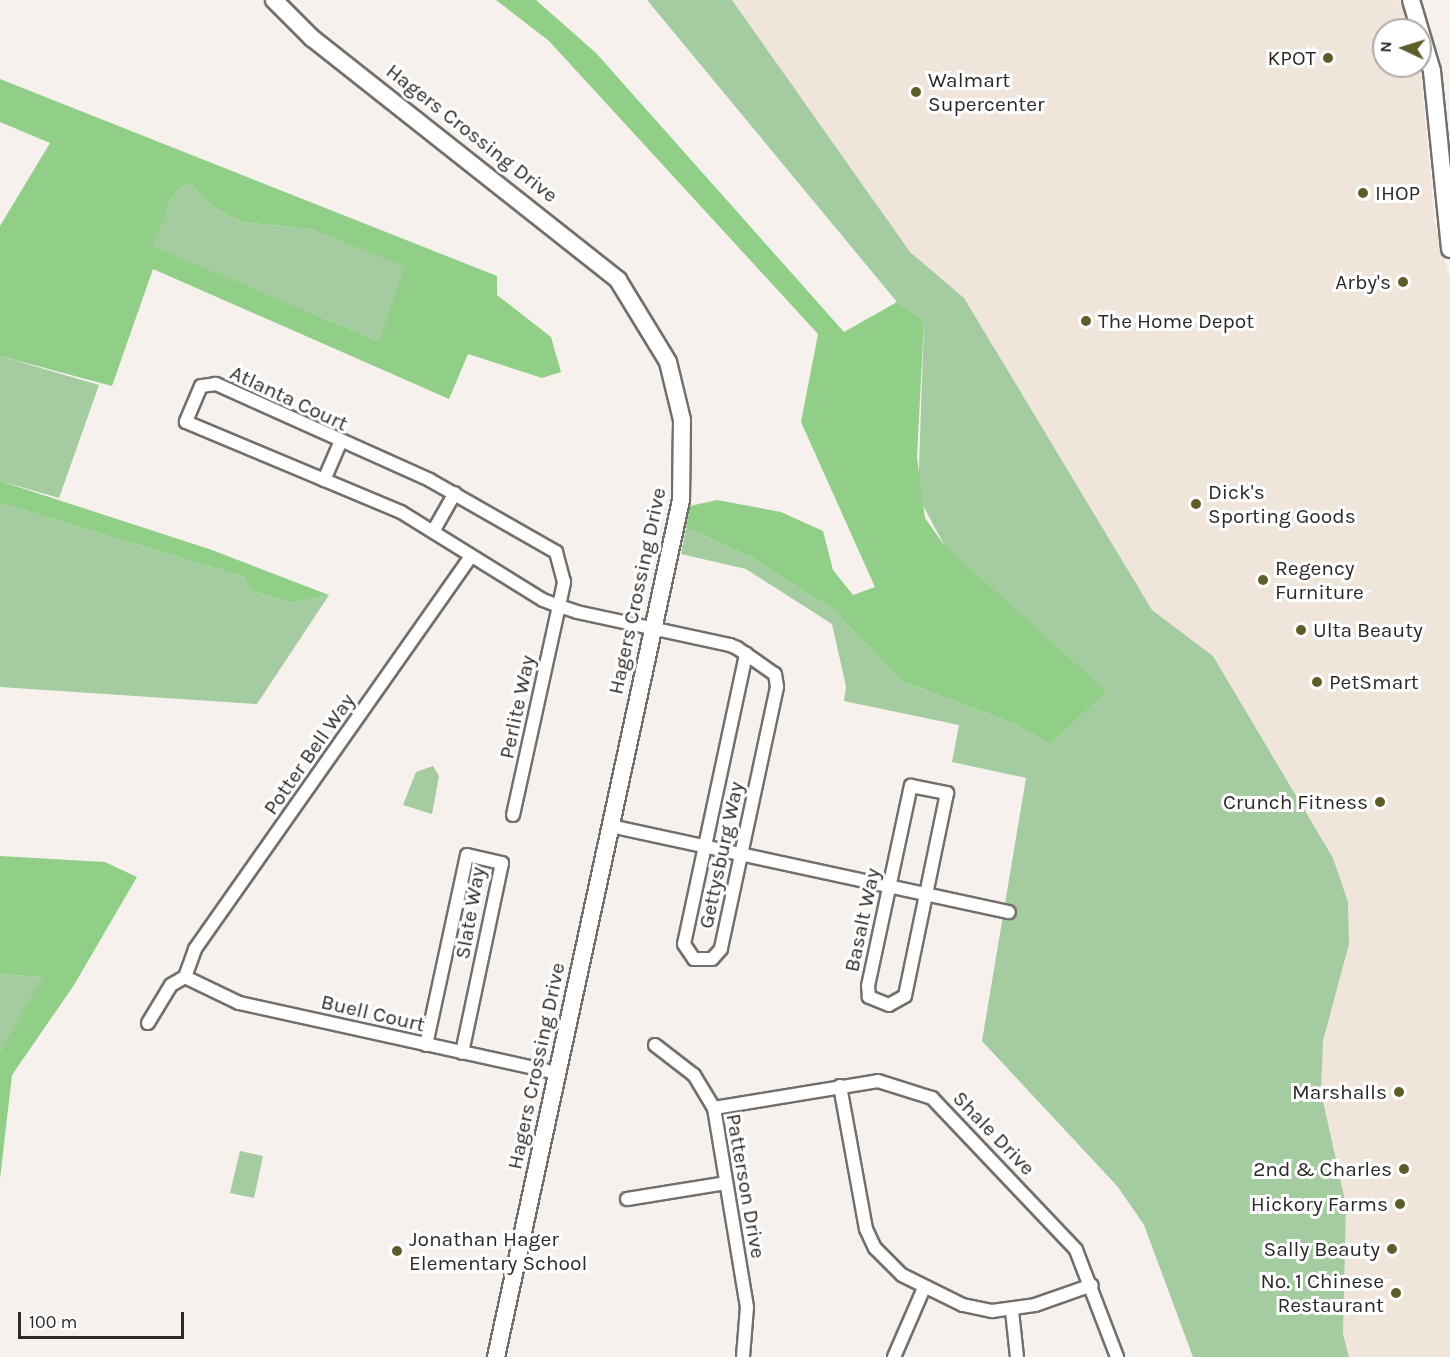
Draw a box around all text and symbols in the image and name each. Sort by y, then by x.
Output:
north arrow [1372,18,1432,78]
text: N [1376,40,1395,53]
place label: KPOT [1268,45,1316,71]
marker: KPOT [1321,51,1335,65]
street label: Hagers Crossing Drive [381,58,563,208]
place label: Walmart Supercenter [928,67,1045,117]
marker: Walmart Supercenter [909,85,923,99]
place label: IHOP [1375,180,1420,206]
marker: IHOP [1356,186,1370,200]
place label: Arby's [1335,269,1391,295]
marker: Arby's [1396,275,1410,289]
place label: The Home Depot [1098,308,1254,334]
marker: The Home Depot [1079,314,1093,328]
street label: Atlanta Court [226,360,352,436]
place label: Dick's Sporting Goods [1208,479,1356,529]
street label: Hagers Crossing Drive [603,485,671,697]
marker: Dick's Sporting Goods [1189,497,1203,511]
place label: Regency Furniture [1275,555,1364,605]
marker: Regency Furniture [1256,573,1270,587]
place label: Ulta Beauty [1313,617,1423,643]
marker: Ulta Beauty [1294,623,1308,637]
street label: Perlite Way [494,653,540,761]
place label: PetSmart [1329,669,1419,695]
marker: PetSmart [1310,675,1324,689]
street label: Potter Bell Way [258,689,360,819]
street label: Gettysburg Way [693,779,749,931]
place label: Crunch Fitness [1223,789,1368,815]
marker: Crunch Fitness [1373,795,1387,809]
street label: Slate Way [449,865,491,961]
street label: Basalt Way [839,866,885,974]
street label: Hagers Crossing Drive [502,960,570,1172]
street label: Buell Court [319,989,427,1037]
place label: Marshalls [1292,1079,1387,1105]
marker: Marshalls [1392,1085,1406,1099]
street label: Shale Drive [948,1086,1040,1180]
street label: Patterson Drive [721,1112,771,1260]
place label: 2nd & Charles [1253,1156,1392,1182]
marker: 2nd & Charles [1397,1162,1411,1176]
place label: Hickory Farms [1251,1191,1388,1217]
marker: Hickory Farms [1393,1197,1407,1211]
place label: Jonathan Hager Elementary School [409,1226,587,1276]
place label: Sally Beauty [1263,1236,1380,1262]
marker: Sally Beauty [1385,1242,1399,1256]
marker: Jonathan Hager Elementary School [390,1244,404,1258]
place label: No. 1 Chinese Restaurant [1260,1268,1384,1318]
marker: No. 1 Chinese Restaurant [1389,1286,1403,1300]
scale bar [21,1300,188,1338]
text: 100 m [29,1311,77,1333]

